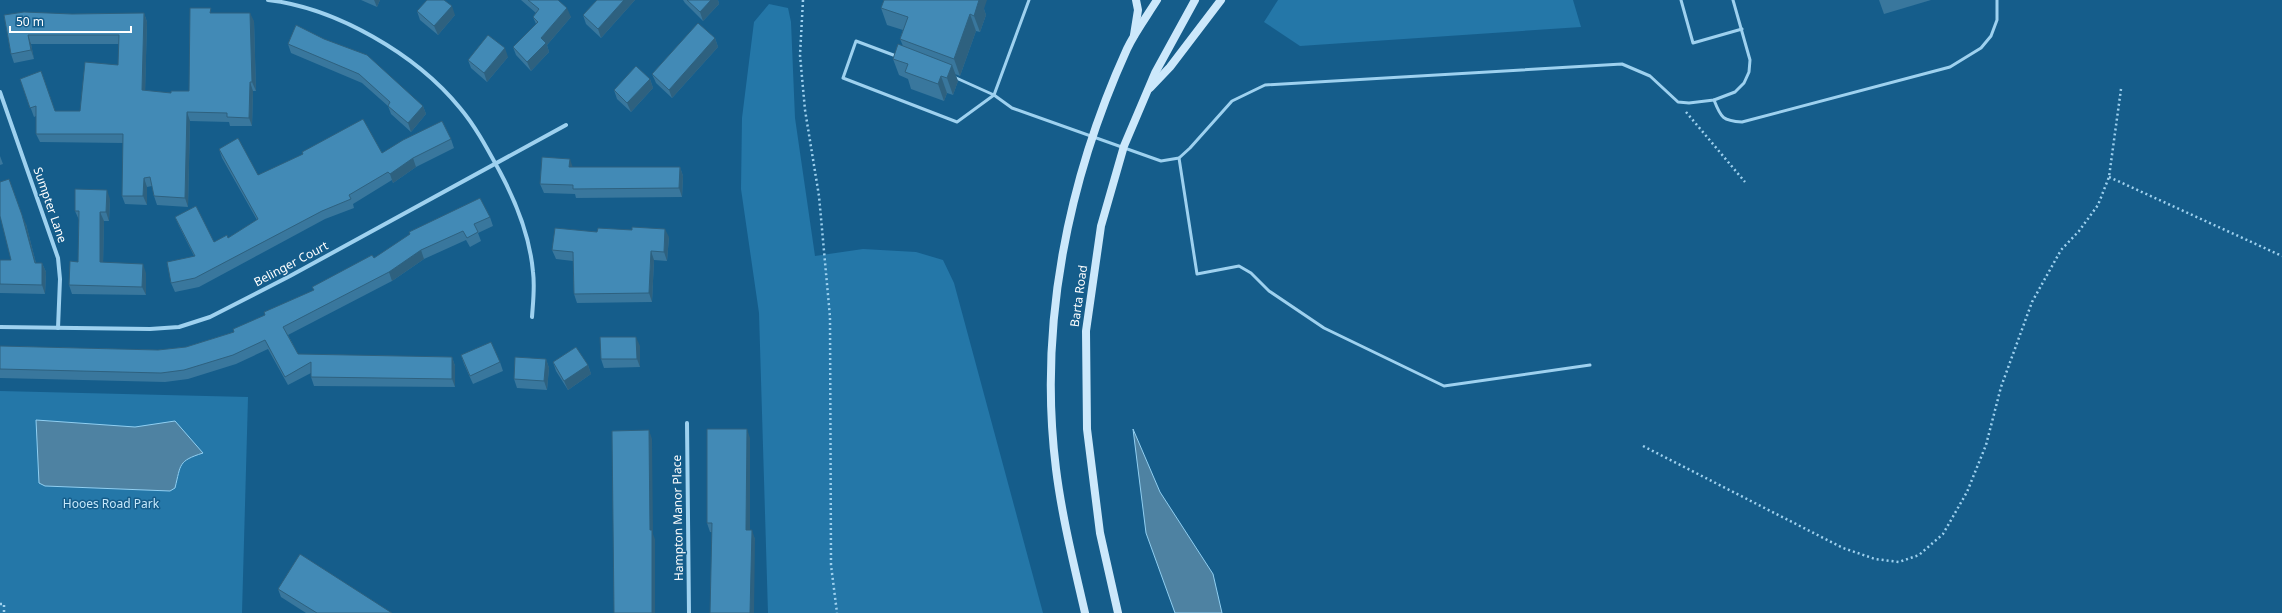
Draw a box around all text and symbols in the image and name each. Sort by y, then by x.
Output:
scale bar [10,8,131,34]
text: 50 m [16,13,44,30]
street label: Sumpter Lane [30,165,71,245]
street label: Belinger Court [251,237,332,290]
street label: Barta Road [1066,264,1091,328]
street label: Hampton Manor Place [668,454,687,581]
park label: Hooes Road Park [63,495,160,512]

